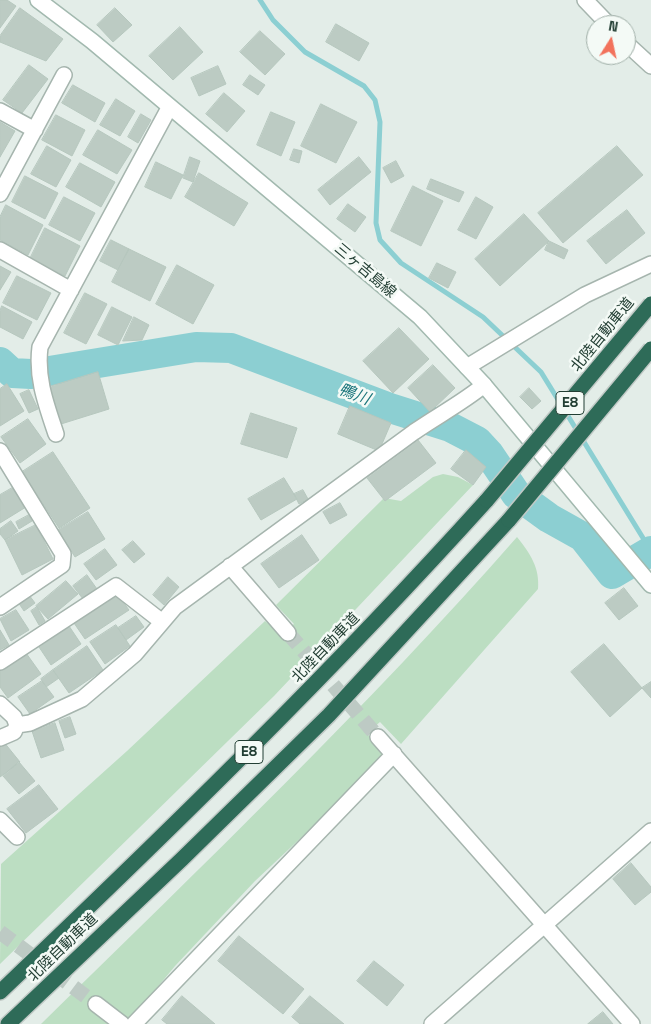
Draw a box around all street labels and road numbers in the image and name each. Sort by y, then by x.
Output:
street label: 三ヶ吉島線 [330,240,400,302]
street label: 北陸自動車道 [568,294,638,376]
road number: E8 [556,392,584,414]
street label: 北陸自動車道 [288,609,364,687]
road number: E8 [235,740,263,764]
street label: 北陸自動車道 [24,910,102,986]

